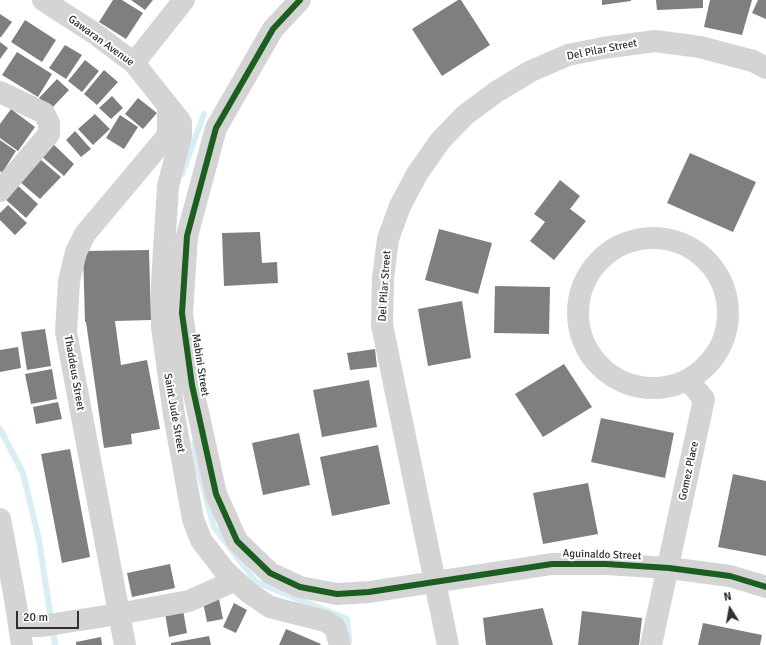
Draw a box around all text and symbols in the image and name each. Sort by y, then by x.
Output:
street label: Gawaran Avenue [65,13,137,69]
street label: Del Pilar Street [566,37,638,63]
street label: Del Pilar Street [376,250,394,322]
street label: Mabini Street [189,333,211,397]
street label: Thaddeus Street [61,334,87,412]
street label: Saint Jude Street [161,372,187,454]
street label: Gomez Place [676,440,702,502]
street label: Aguinaldo Street [562,547,642,563]
north arrow [710,589,750,629]
text: N [723,590,733,604]
scale bar [18,603,81,629]
text: 20 m [23,610,48,625]

